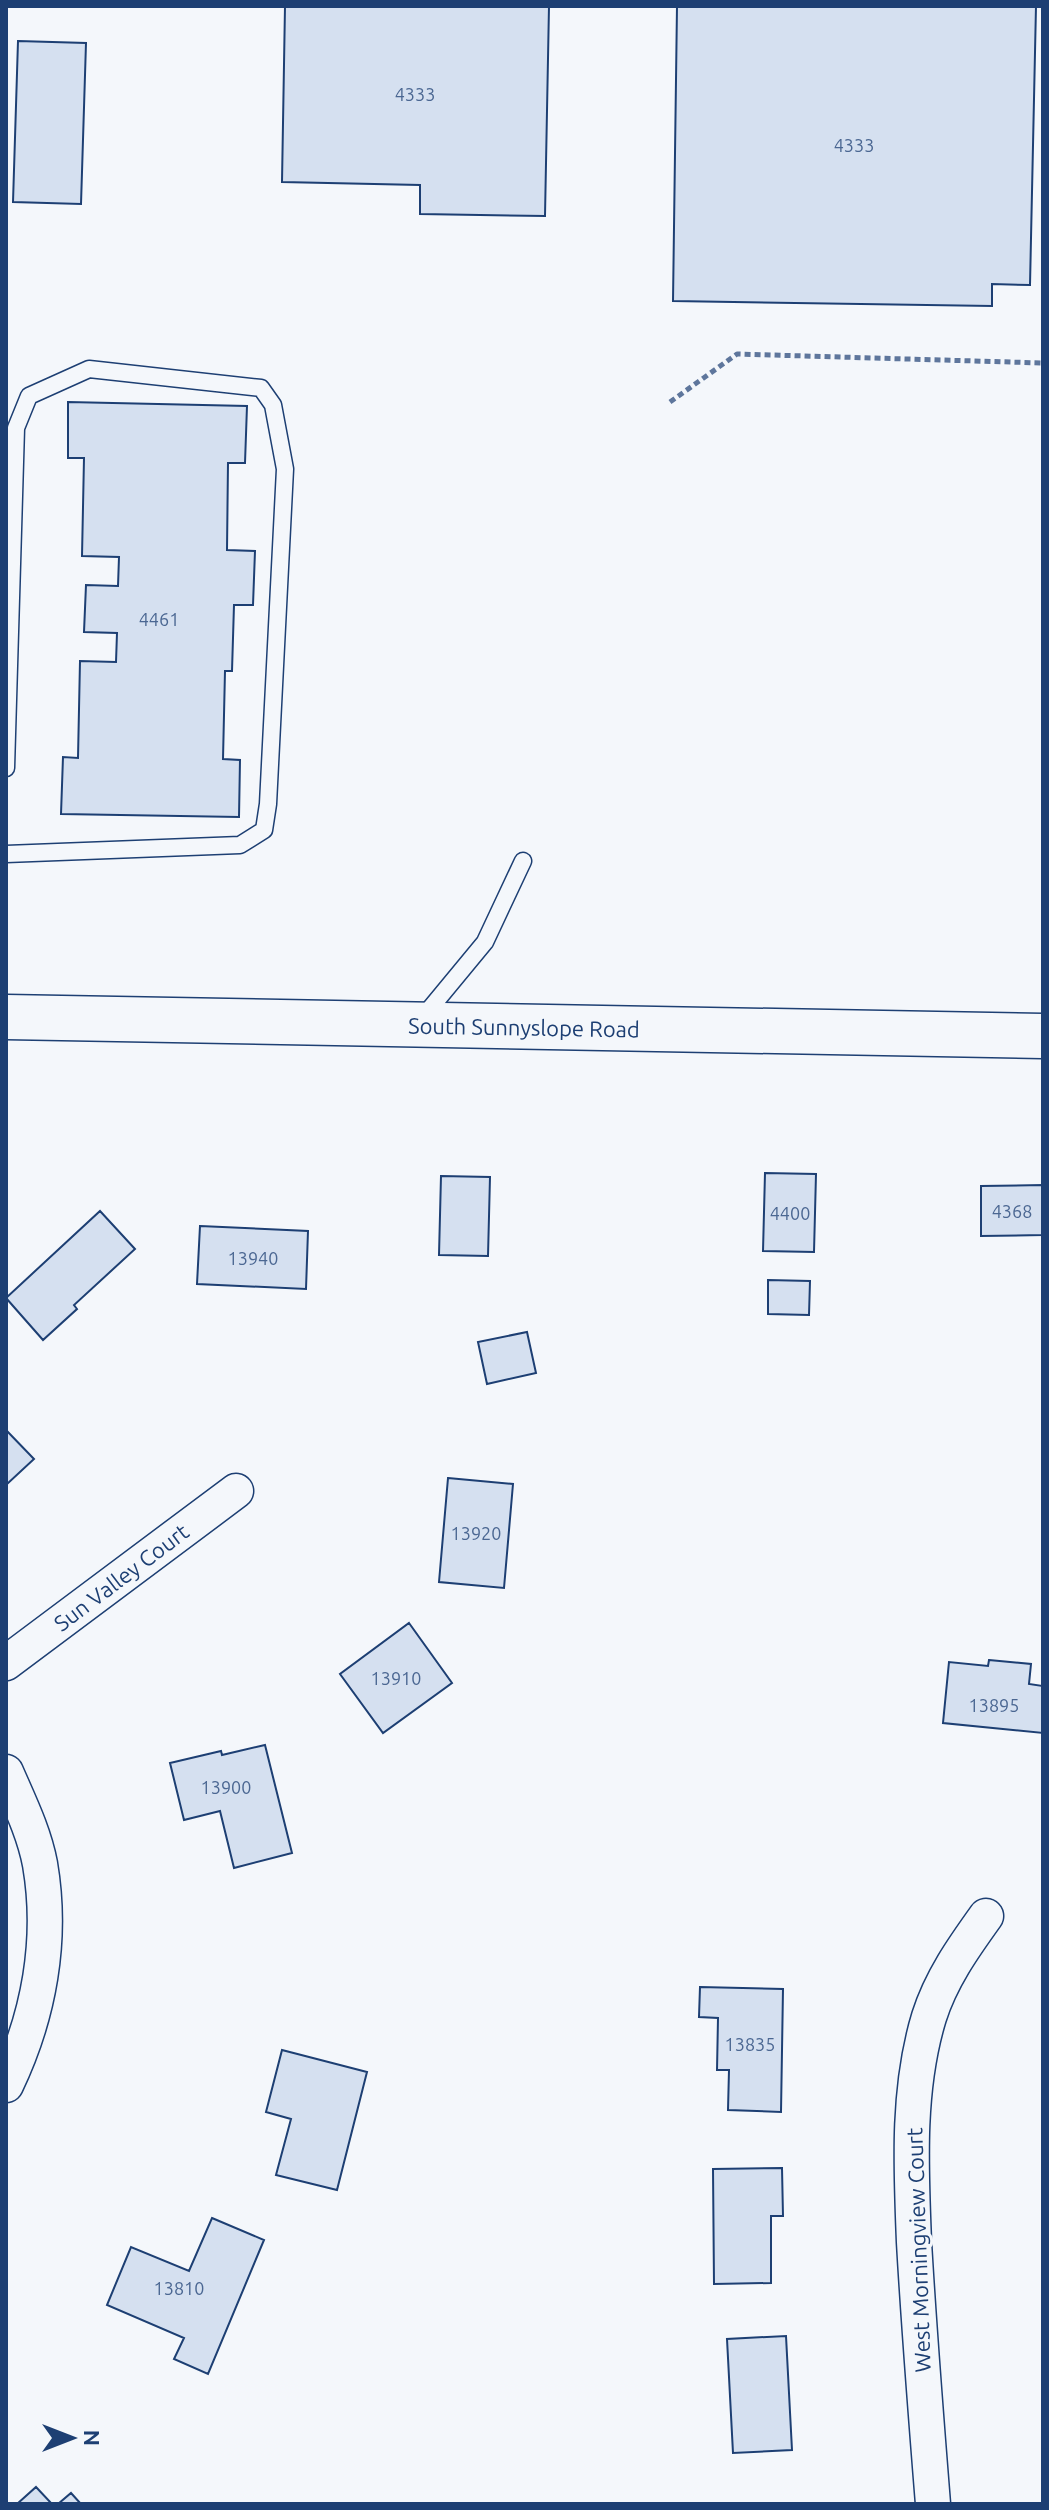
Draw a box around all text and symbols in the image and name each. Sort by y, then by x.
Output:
house number: 4333 [395,84,435,104]
house number: 4333 [834,135,874,155]
house number: 4461 [139,609,179,629]
street label: South Sunnyslope Road [408,1012,640,1042]
house number: 4368 [992,1201,1032,1221]
house number: 4400 [770,1203,810,1223]
house number: 13940 [228,1248,278,1268]
street label: Sun Valley Court [49,1518,193,1636]
house number: 13920 [451,1523,501,1543]
house number: 13910 [371,1668,421,1688]
house number: 13895 [969,1695,1019,1715]
house number: 13900 [201,1777,251,1797]
house number: 13835 [725,2034,775,2054]
street label: West Morningview Court [901,2127,935,2373]
house number: 13810 [154,2278,204,2298]
north arrow [32,2398,112,2478]
text: N [80,2430,105,2446]

